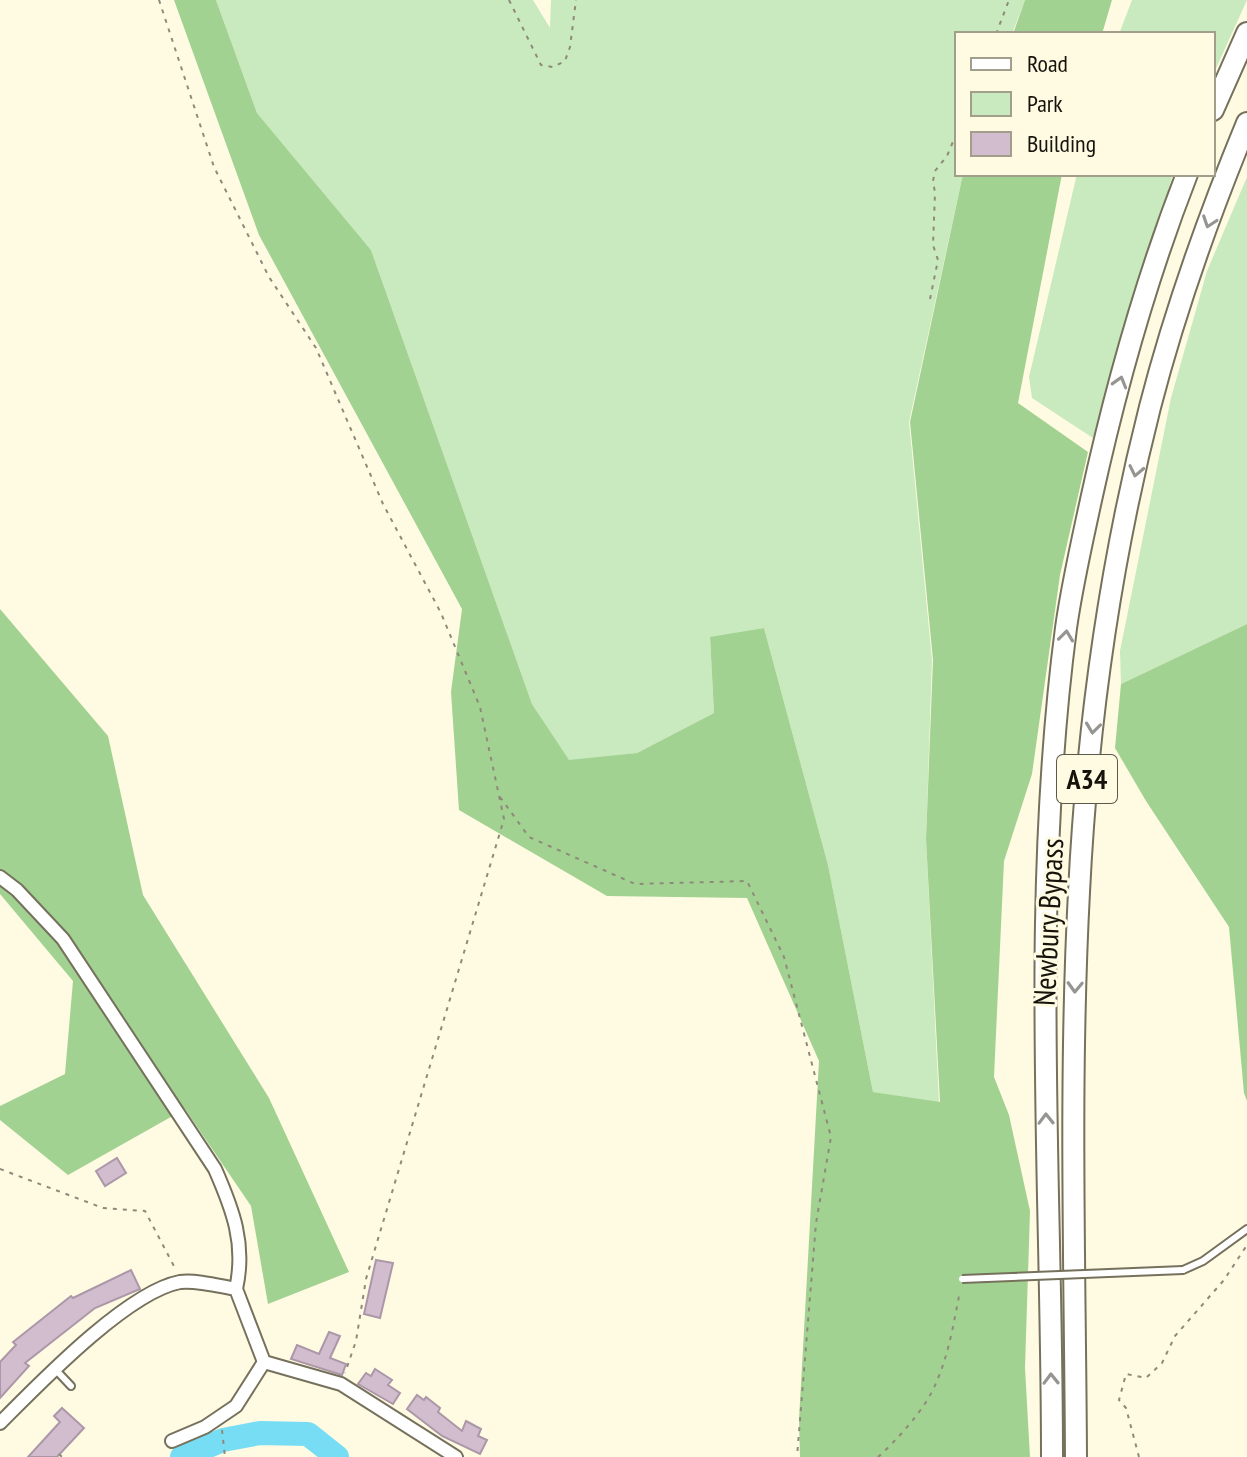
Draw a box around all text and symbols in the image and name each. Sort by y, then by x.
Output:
legend [955,32,1215,176]
text: Road [1027,48,1068,79]
text: Park [1027,88,1063,119]
text: Building [1027,128,1096,159]
one-way arrow [1203,214,1219,228]
one-way arrow [1111,375,1127,389]
one-way arrow [1129,465,1146,478]
one-way arrow [1057,629,1074,642]
one-way arrow [1085,722,1102,735]
road number: A34 [1057,755,1117,803]
street label: Newbury Bypass [1024,837,1071,1007]
one-way arrow [1066,981,1083,994]
one-way arrow [1037,1112,1055,1125]
one-way arrow [1042,1372,1060,1385]

